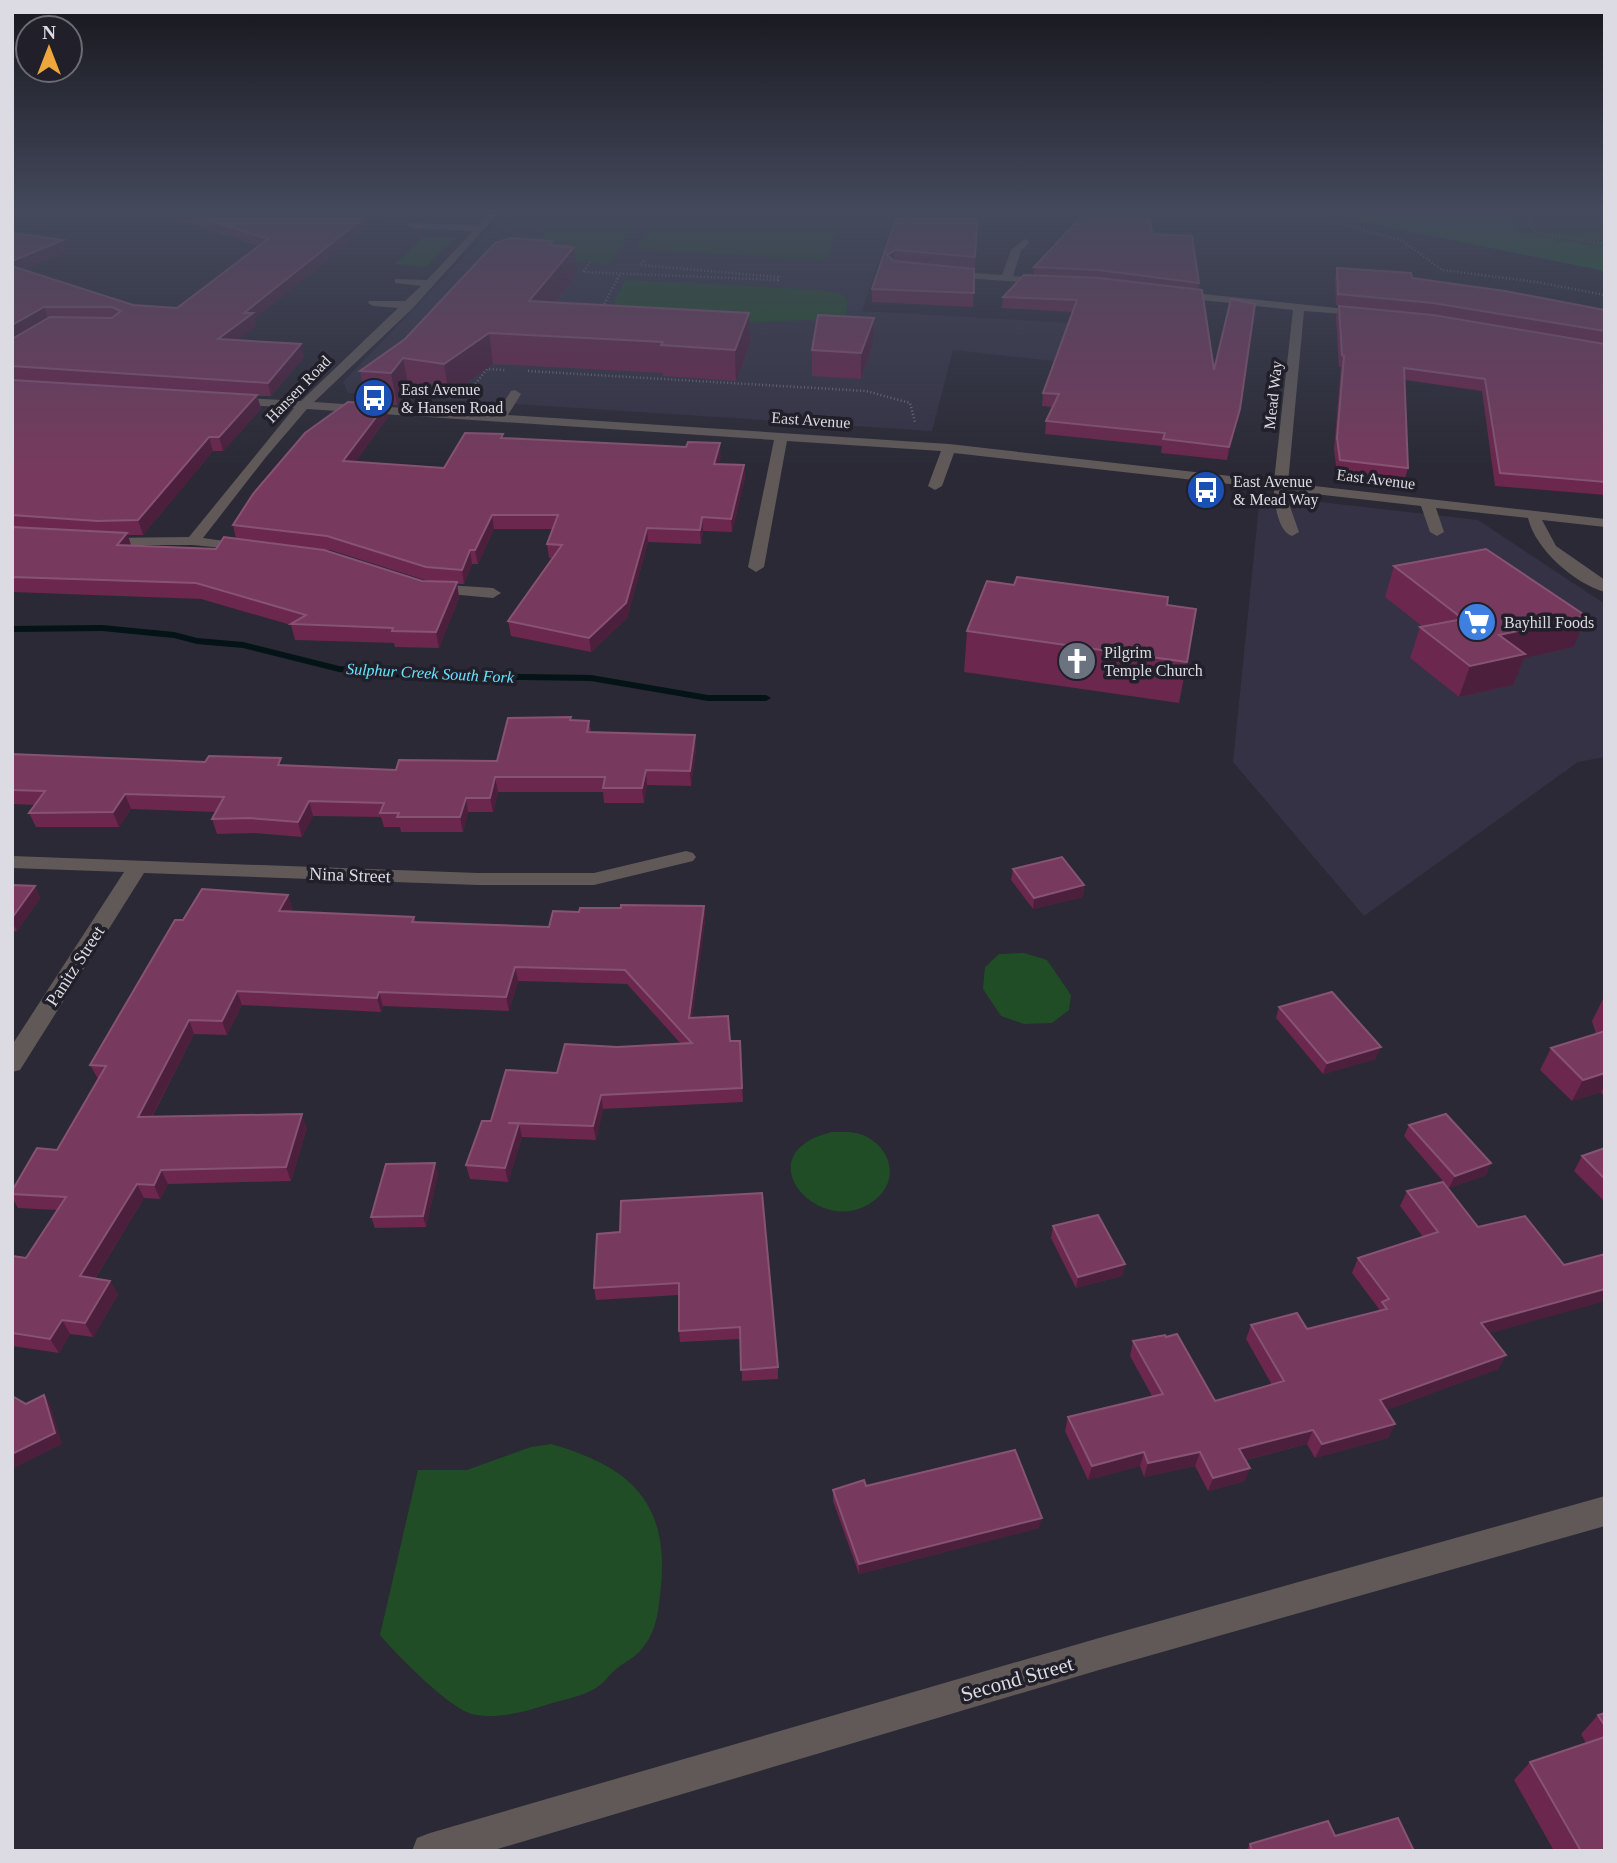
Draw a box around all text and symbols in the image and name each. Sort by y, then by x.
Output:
north arrow [14,14,84,84]
text: N [42,22,56,43]
street label: Hansen Road [262,352,334,426]
street label: Mead Way [1261,360,1286,430]
bus stop icon: East Avenue & Hansen Road [353,377,395,419]
place label: East Avenue & Hansen Road [401,381,503,416]
street label: East Avenue [771,409,851,431]
street label: East Avenue [1336,466,1416,492]
bus stop icon: East Avenue & Mead Way [1185,469,1227,511]
place label: East Avenue & Mead Way [1233,473,1319,509]
supermarket icon: Bayhill Foods [1456,601,1498,643]
place label: Bayhill Foods [1504,614,1594,632]
church icon: Pilgrim Temple Church [1056,640,1098,682]
place label: Pilgrim Temple Church [1104,644,1203,680]
water label: Sulphur Creek South Fork [346,660,515,687]
street label: Nina Street [309,864,391,886]
street label: Panitz Street [42,922,108,1010]
street label: Second Street [958,1651,1076,1707]

